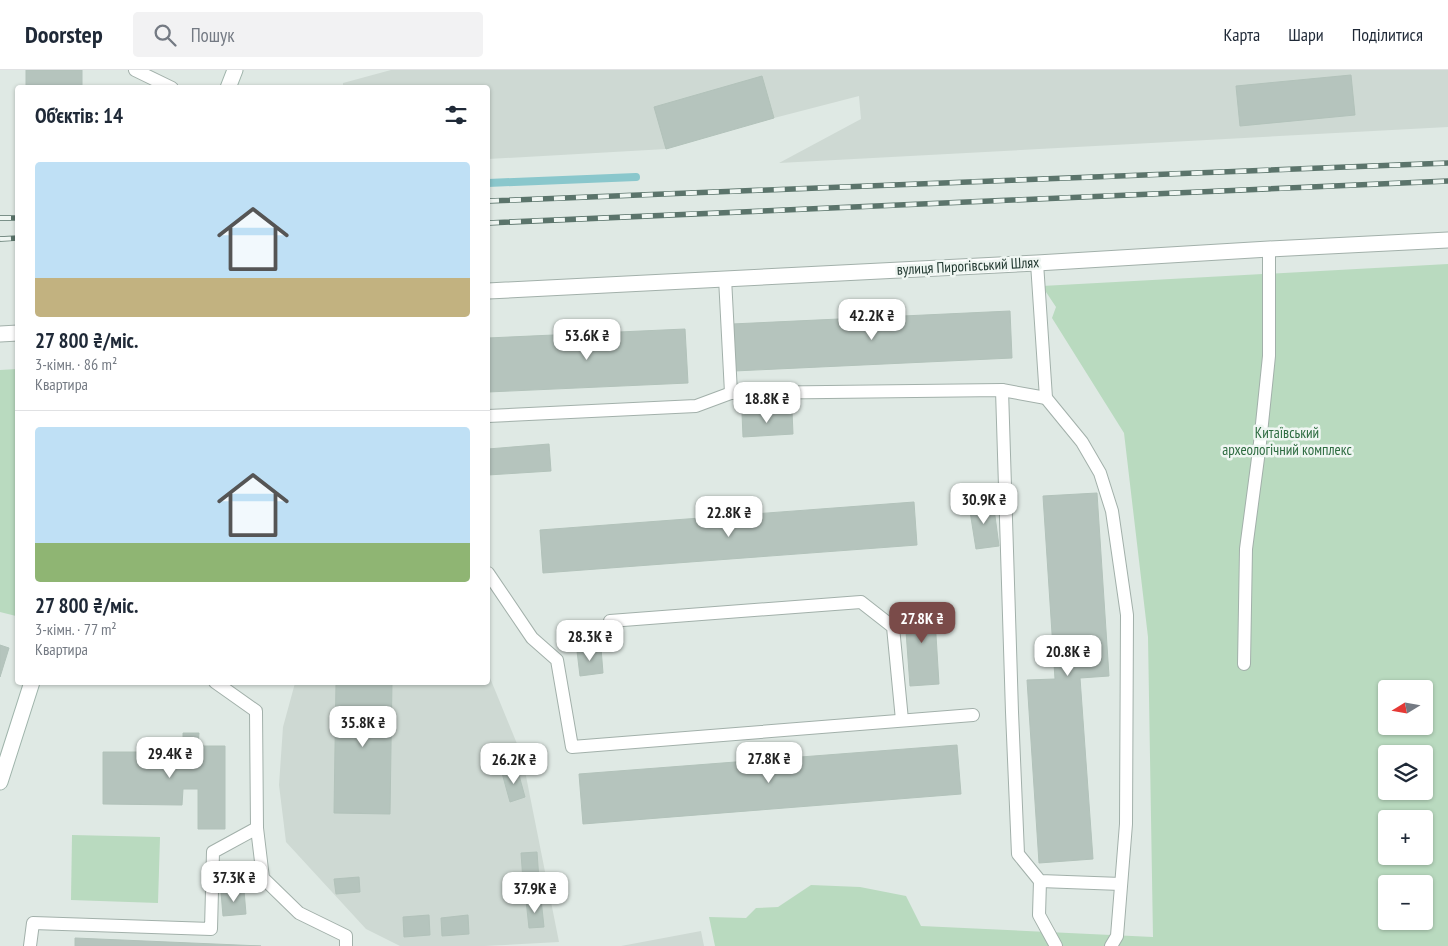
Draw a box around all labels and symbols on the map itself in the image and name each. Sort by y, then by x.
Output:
street label: вулиця Пирогівський Шлях [896,252,1040,279]
pin: 42.2K ₴ [826,298,918,341]
pin: 53.6K ₴ [541,318,633,361]
pin: 18.8K ₴ [721,382,813,424]
park label: Китаївський археологічний комплекс [1222,423,1352,459]
pin: 30.9K ₴ [938,482,1030,525]
pin: 22.8K ₴ [683,496,775,538]
pin: 27.8K ₴ [876,602,968,644]
pin: 28.3K ₴ [544,620,636,662]
pin: 20.8K ₴ [1022,634,1114,677]
north arrow [1378,680,1432,735]
pin: 35.8K ₴ [317,706,409,748]
pin: 29.4K ₴ [124,736,216,779]
pin: 26.2K ₴ [468,742,560,785]
pin: 27.8K ₴ [723,742,815,784]
pin: 37.3K ₴ [188,860,280,903]
pin: 37.9K ₴ [489,872,581,914]

